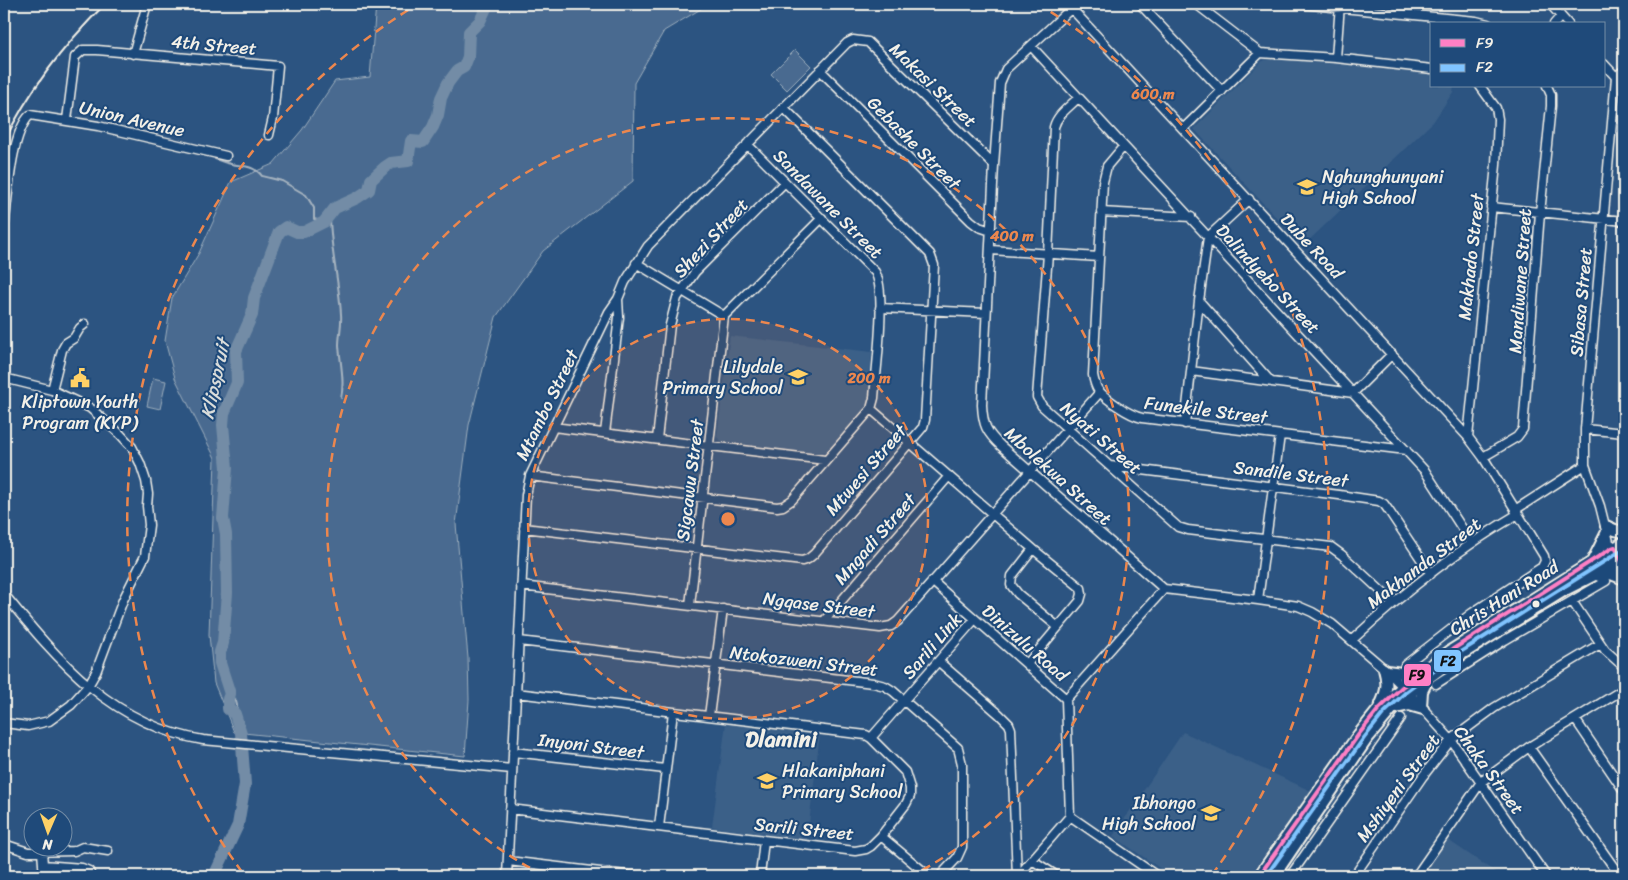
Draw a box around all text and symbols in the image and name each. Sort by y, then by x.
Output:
legend [1430,22,1606,88]
street label: 4th Street [170,25,258,65]
text: F9 [1476,30,1493,56]
street label: Makasi Street [881,34,985,136]
text: F2 [1476,54,1493,80]
text: 600 m [1131,81,1175,107]
street label: Gebashe Street [859,88,969,198]
street label: Union Avenue [76,91,188,147]
street label: Sandawane Street [765,141,891,267]
place label: Nghunghunyani High School [1322,161,1444,214]
school or university icon: Nghunghunyani High School [1296,176,1318,198]
street label: Shezi Street [665,190,757,285]
street label: Makhado Street [1448,191,1494,322]
street label: Dube Road [1272,205,1353,288]
street label: Mandiwane Street [1499,207,1541,355]
street label: Dalindyebo Street [1208,216,1328,342]
text: 400 m [989,223,1034,249]
street label: Sibasa Street [1560,246,1602,358]
water label: Klipspruit [190,333,240,422]
street label: Mtambo Street [506,343,588,466]
place label: Lilydale Primary School [662,351,784,404]
text: 200 m [846,365,891,391]
school or university icon: Lilydale Primary School [787,366,809,388]
public building icon: Kliptown Youth Program (KYP) [69,367,91,389]
place label: Kliptown Youth Program (KYP) [22,386,139,439]
street label: Funekile Street [1143,387,1270,434]
street label: Nyati Street [1053,393,1149,483]
street label: Mtwesi Street [817,416,916,523]
street label: Sigcawu Street [667,417,713,543]
street label: Mbolekwa Street [996,418,1120,534]
street label: Sandile Street [1232,451,1351,497]
street label: Mngadi Street [826,485,925,592]
street label: Makhanda Street [1359,509,1489,617]
centre of rings [719,510,737,528]
street label: Chris Hani Road [1443,551,1567,645]
street label: Ngqase Street [761,582,877,628]
street label: Dinizulu Road [974,596,1077,691]
unlabelled marker [1531,599,1541,609]
street label: Sarili Link [894,605,971,687]
street label: Ntokozweni Street [728,636,880,686]
line badge: F2 [1433,649,1462,673]
text: F2 [1439,649,1457,674]
line badge: F9 [1403,663,1432,687]
text: F9 [1408,663,1426,688]
street label: Chaka Street [1445,718,1533,822]
district label: Dlamini [745,720,818,759]
street label: Inyoni Street [535,724,647,768]
street label: Mshiyeni Street [1347,727,1449,849]
place label: Hlakaniphani Primary School [782,755,904,808]
school or university icon: Hlakaniphani Primary School [756,770,778,792]
place label: Ibhongo High School [1102,787,1197,840]
school or university icon: Ibhongo High School [1200,802,1222,824]
north arrow [22,808,72,858]
street label: Sarili Street [753,808,855,850]
text: N [42,832,54,857]

